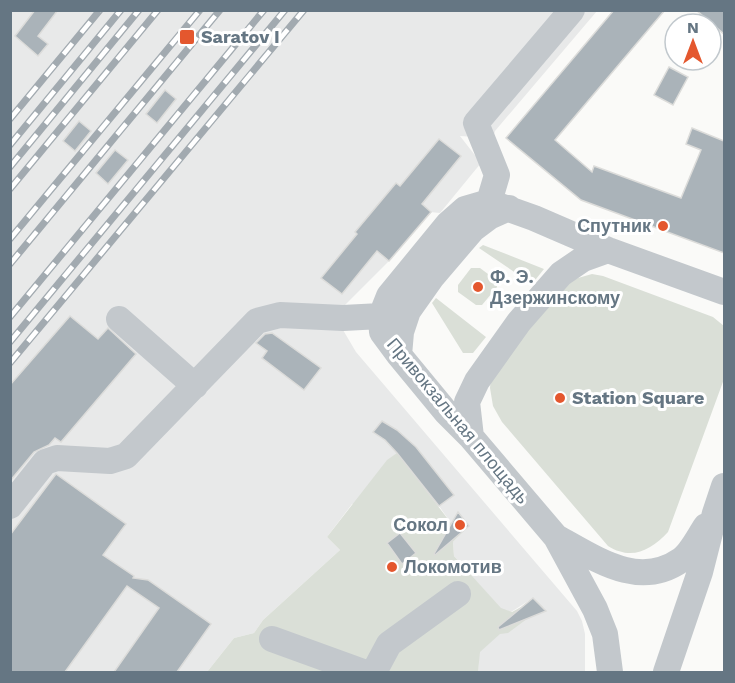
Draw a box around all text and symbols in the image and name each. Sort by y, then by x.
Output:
north arrow [663,12,723,72]
text: N [687,18,699,37]
place label: Saratov I [201,26,280,47]
marker: Saratov I [178,28,196,46]
place label: Спутник [577,215,652,236]
marker: Спутник [656,219,670,233]
place label: Ф. Э. Дзержинскому [490,266,620,308]
marker: Ф. Э. Дзержинскому [471,280,485,294]
street label: Привокзальная площадь [383,334,534,508]
place label: Station Square [572,387,704,408]
marker: Station Square [553,391,567,405]
place label: Сокол [393,514,448,535]
marker: Сокол [453,518,467,532]
place label: Локомотив [404,556,502,577]
marker: Локомотив [385,560,399,574]

